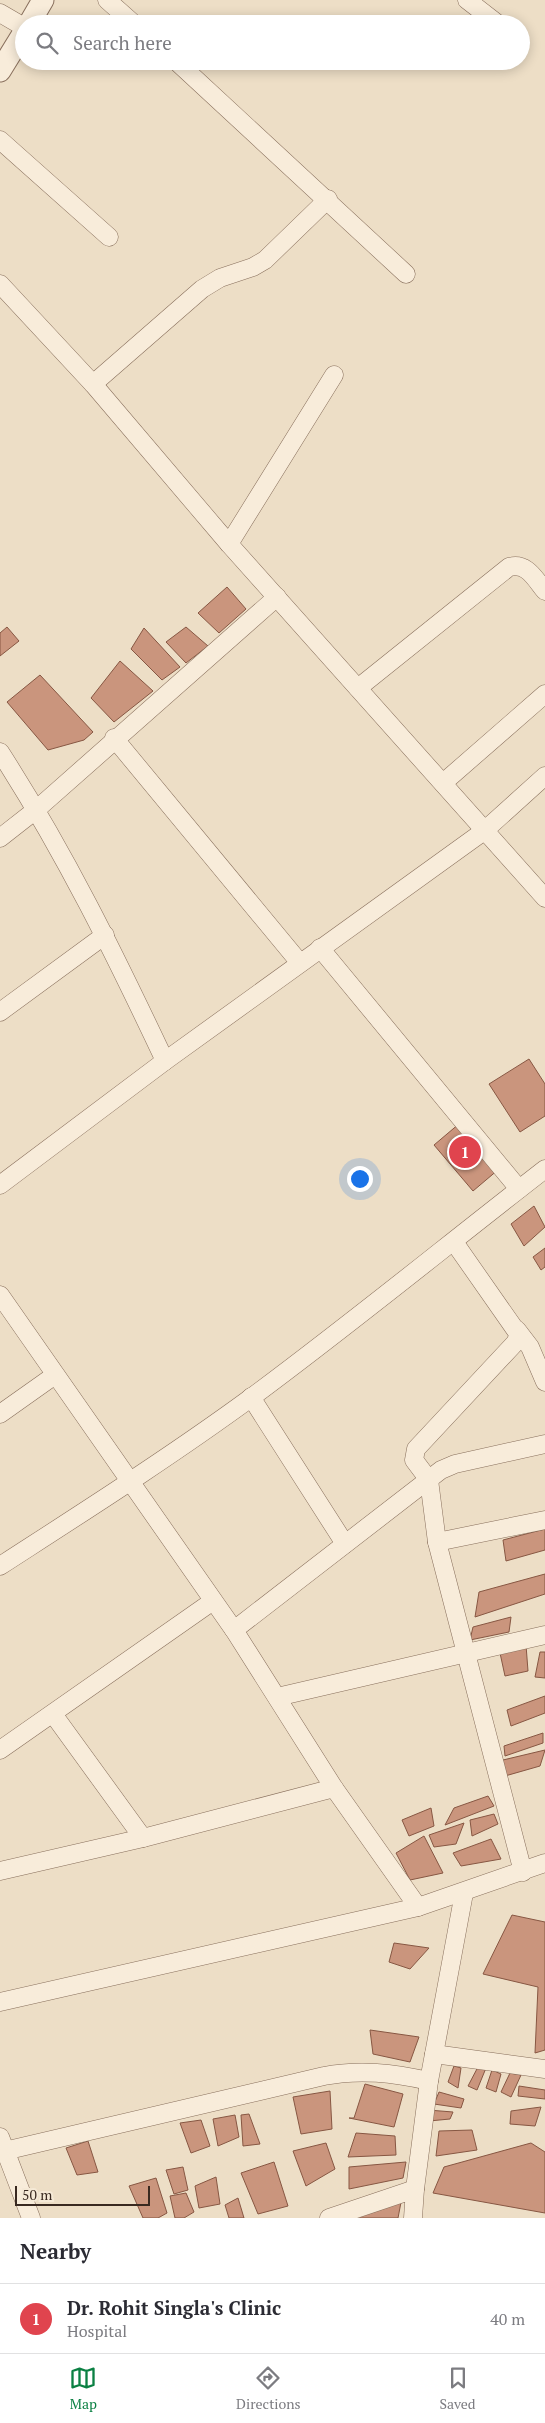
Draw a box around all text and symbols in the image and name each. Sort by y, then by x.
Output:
search box [15,15,530,70]
icon: search [33,29,61,57]
text: Search here [73,30,172,55]
pin: 1 [449,1133,481,1171]
your location [347,1166,373,1192]
scale bar [15,2183,150,2206]
text: 50 m [22,2185,52,2204]
text: Nearby [20,2237,91,2265]
text: Dr. Rohit Singla's Clinic [67,2295,281,2320]
text: 1 [31,2308,41,2330]
text: 40 m [490,2308,525,2330]
text: Hospital [67,2320,127,2342]
tab: Map [69,2364,97,2413]
tab: Directions [236,2364,301,2413]
tab: Saved [439,2364,476,2413]

